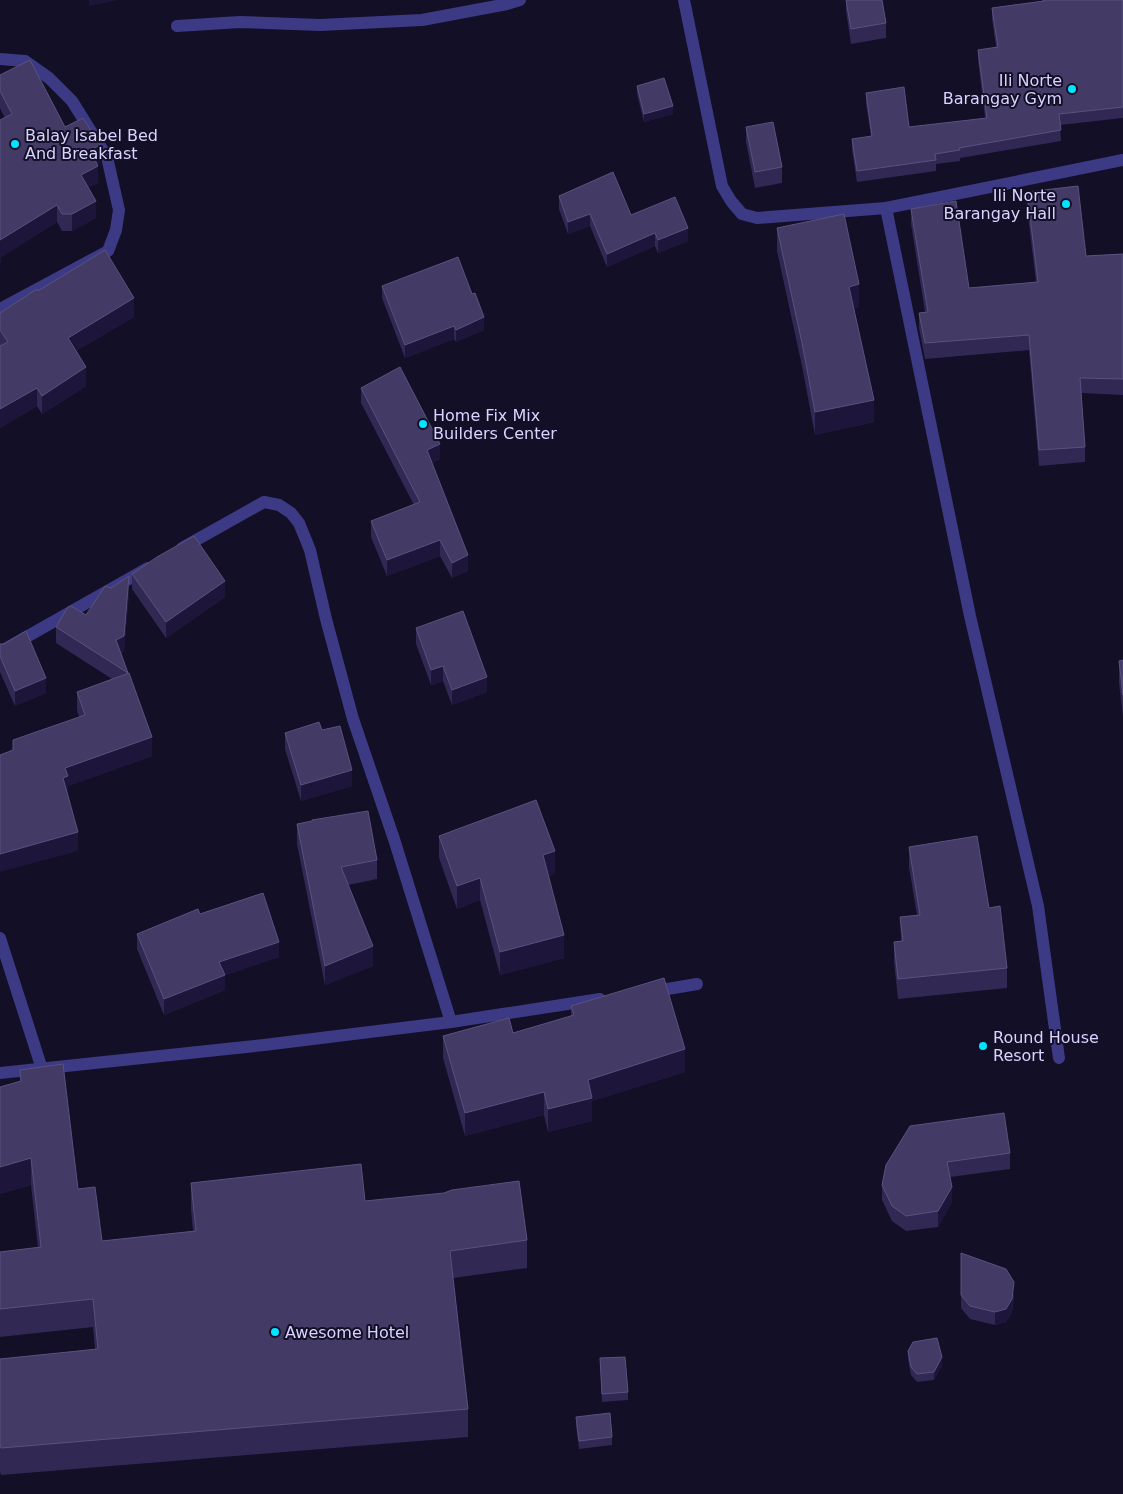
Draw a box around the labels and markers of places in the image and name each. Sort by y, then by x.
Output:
place label: Ili Norte Barangay Gym [943,71,1062,108]
marker: Ili Norte Barangay Gym [1066,83,1078,95]
place label: Balay Isabel Bed And Breakfast [25,126,158,163]
marker: Balay Isabel Bed And Breakfast [9,138,21,150]
place label: Ili Norte Barangay Hall [943,186,1056,223]
marker: Ili Norte Barangay Hall [1060,198,1072,210]
place label: Home Fix Mix Builders Center [433,406,557,443]
marker: Home Fix Mix Builders Center [417,418,429,430]
place label: Round House Resort [993,1028,1099,1065]
marker: Round House Resort [977,1040,989,1052]
place label: Awesome Hotel [285,1323,409,1342]
marker: Awesome Hotel [269,1326,281,1338]

